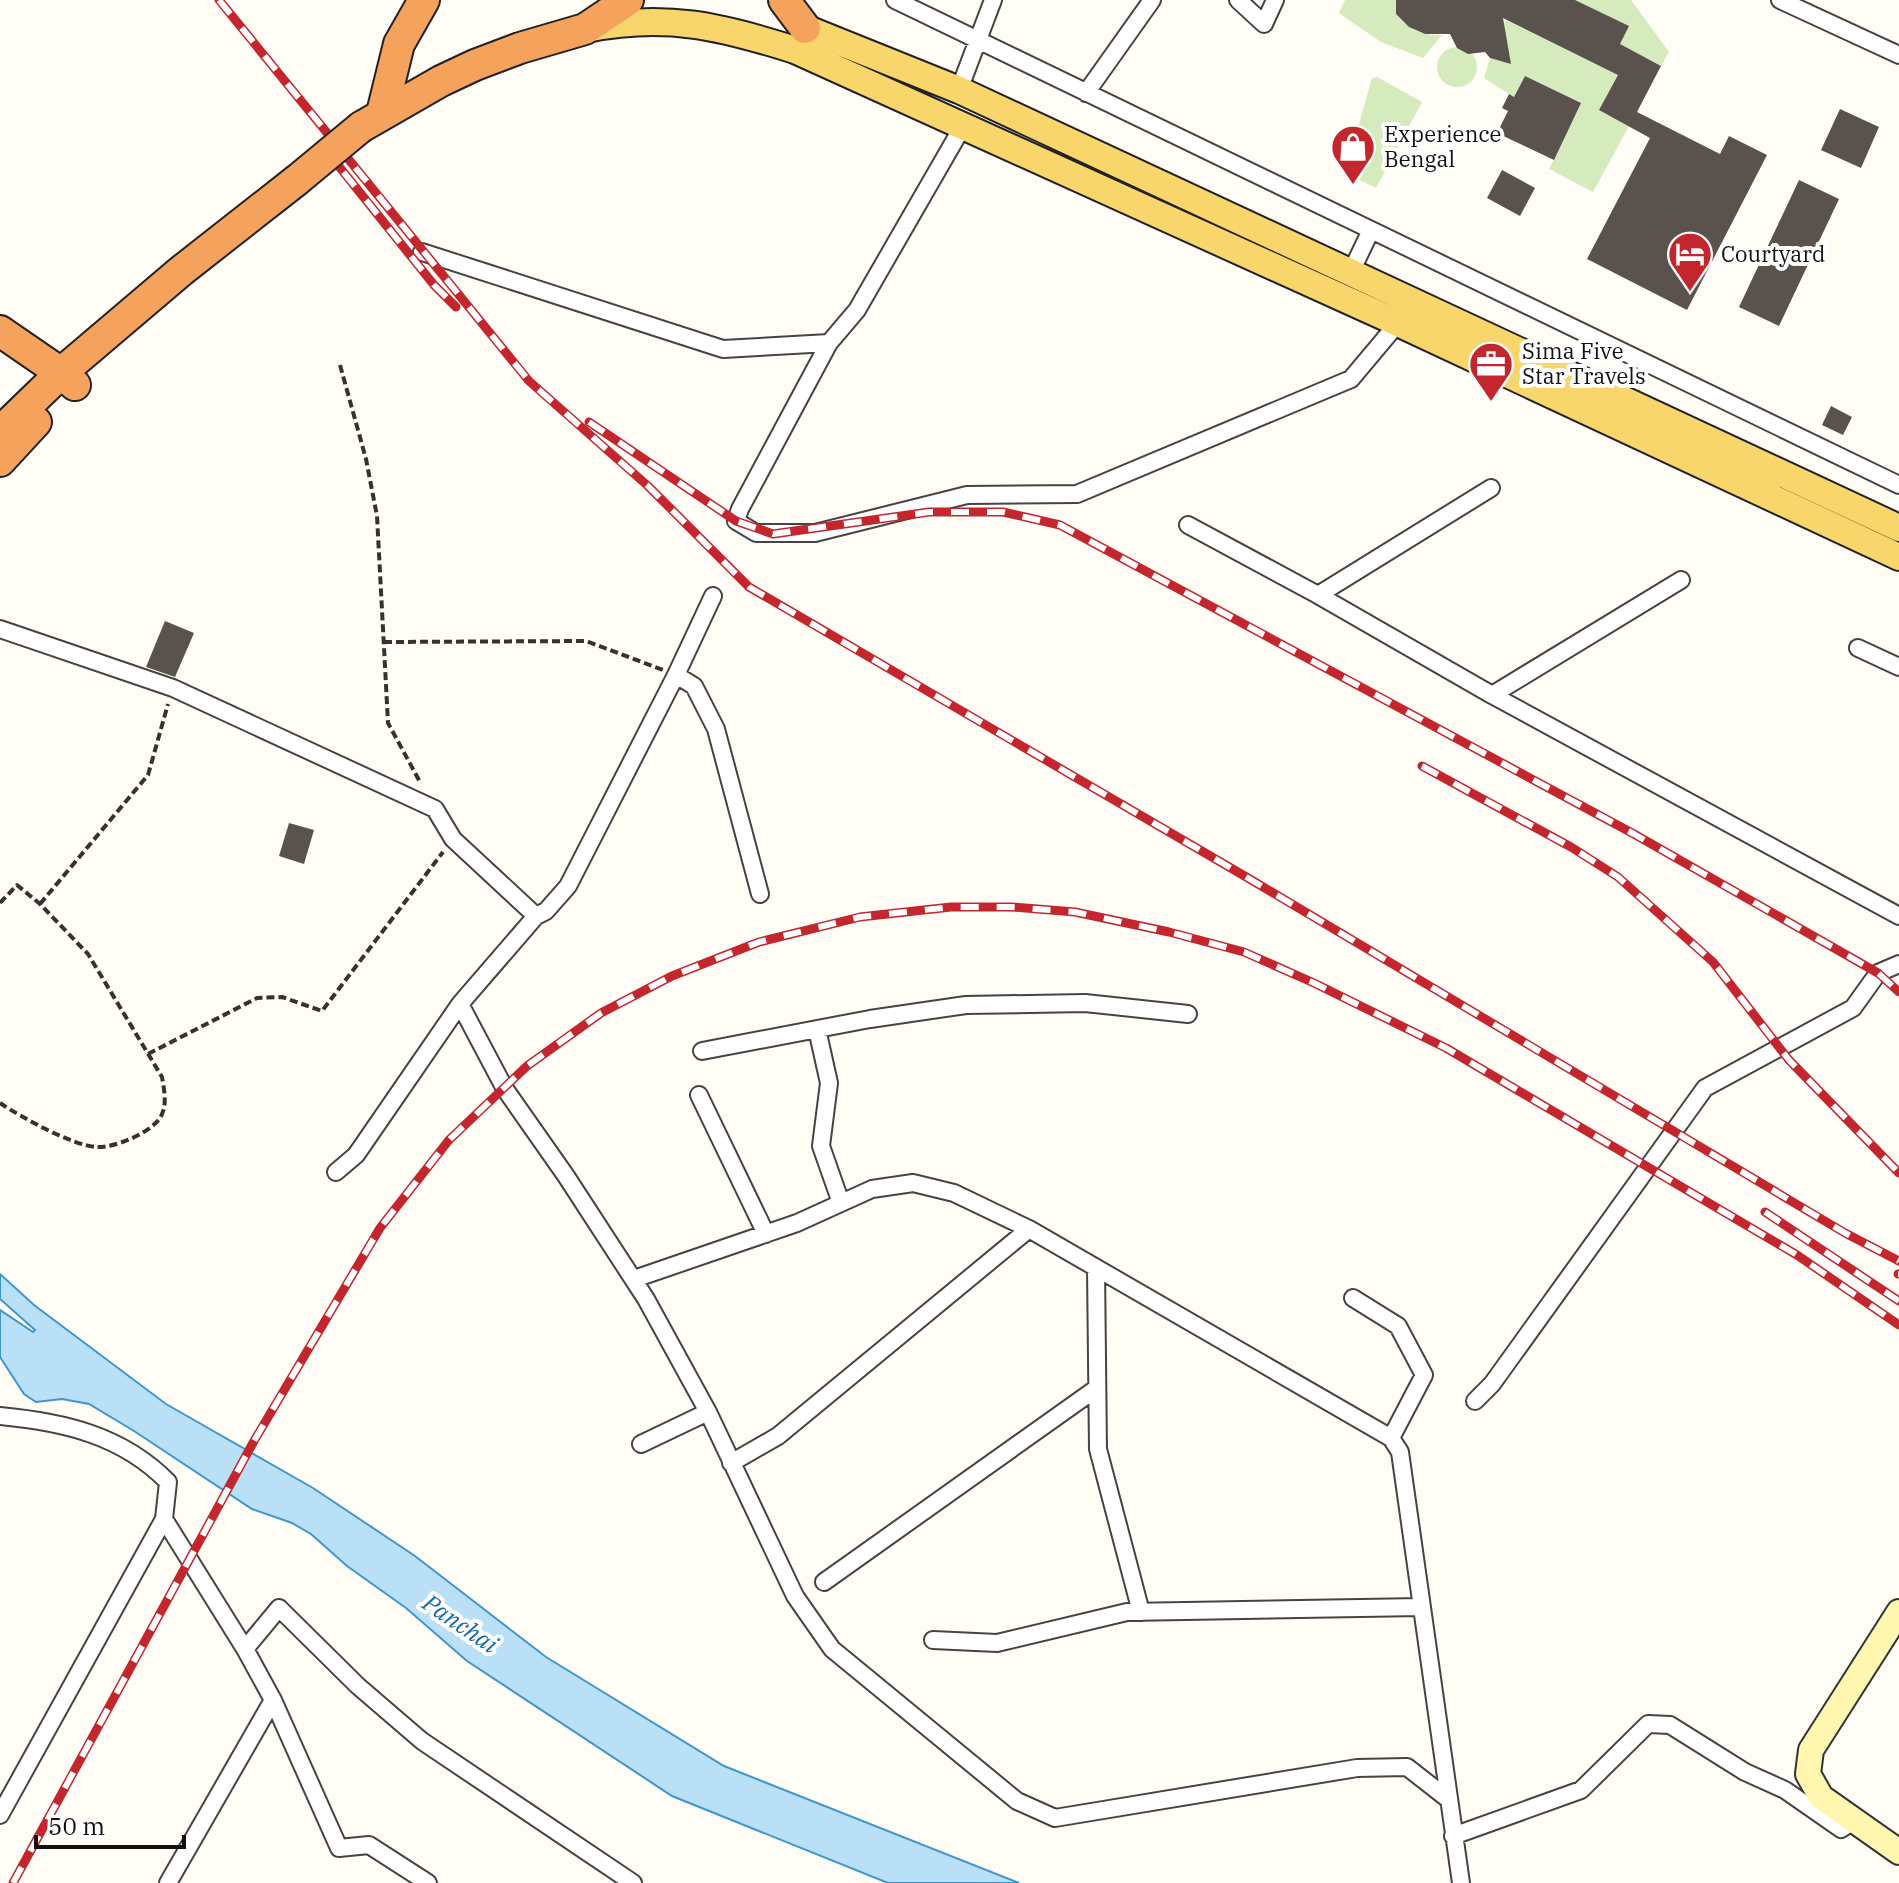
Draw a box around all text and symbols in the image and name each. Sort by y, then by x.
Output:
place label: Experience Bengal [1384,119,1501,173]
shop icon: Experience Bengal [1329,123,1377,186]
hotel icon: Courtyard [1666,230,1714,293]
place label: Courtyard [1721,239,1825,268]
place label: Sima Five Star Travels [1522,336,1646,390]
office icon: Sima Five Star Travels [1467,340,1515,403]
water label: Panchai [416,1586,505,1660]
scale bar [36,1799,184,1849]
text: 50 m [48,1810,105,1842]

